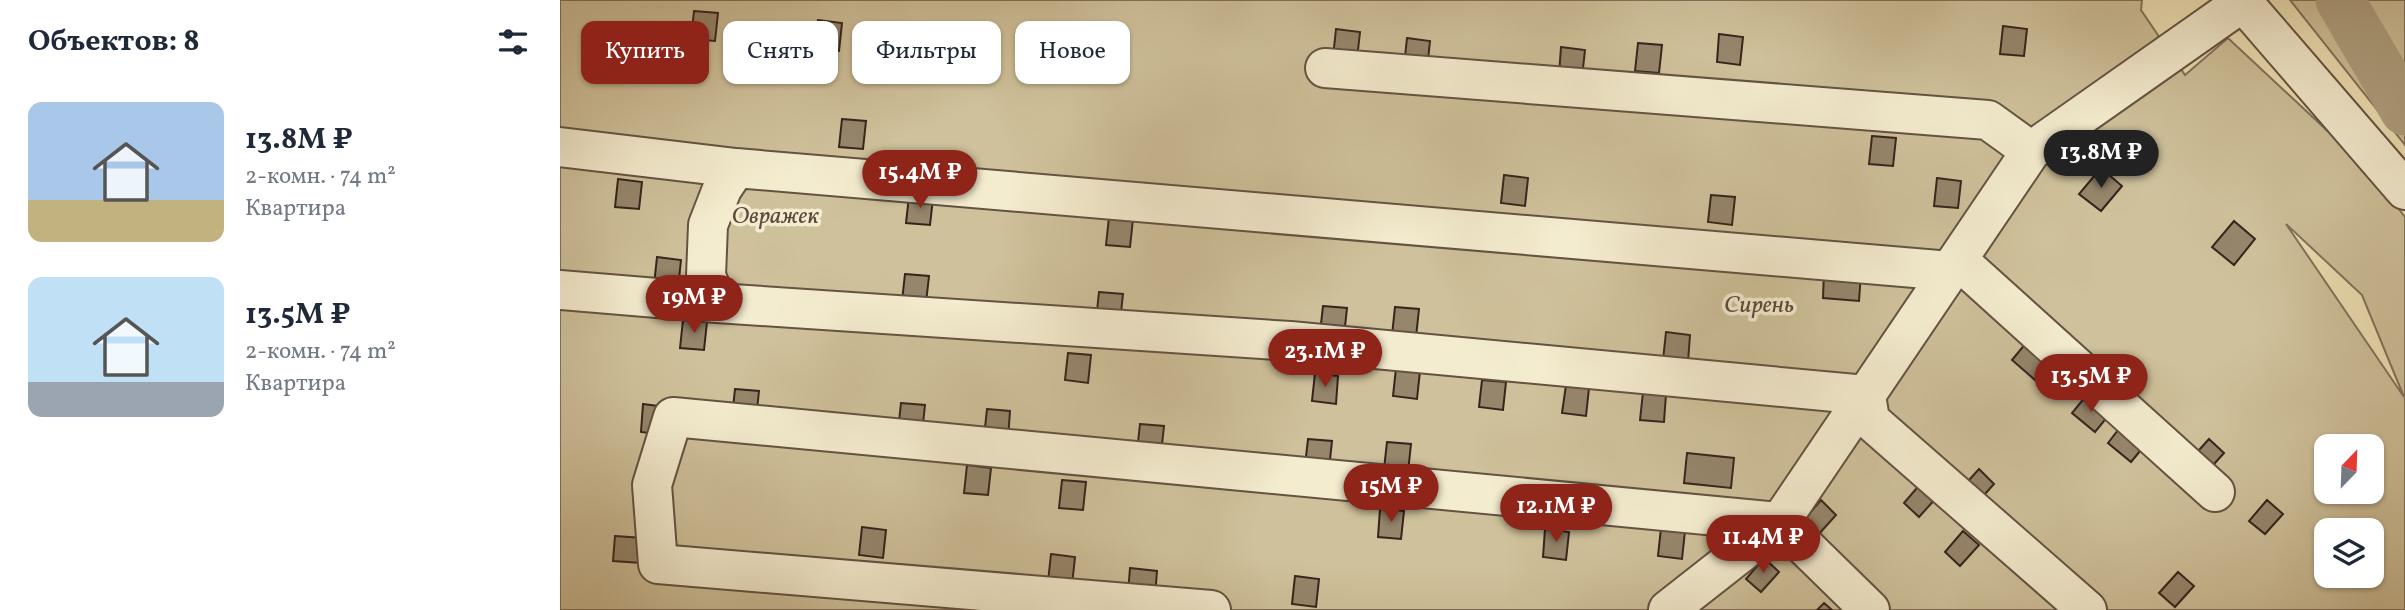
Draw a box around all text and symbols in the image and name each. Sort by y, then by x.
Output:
text: Объектов: 8 [28,21,200,63]
chip: Купить [581,21,709,84]
chip: Снять [723,21,838,84]
chip: Фильтры [852,21,1001,84]
chip: Новое [1015,21,1130,84]
icon: filters [494,23,532,61]
text: 13.8M ₽ [245,119,353,161]
icon: home [84,130,168,214]
pin: 13.8M ₽ [2036,130,2166,190]
text: 13.8M ₽ [2060,137,2142,169]
pin: 15.4M ₽ [855,150,985,210]
text: 15.4M ₽ [878,157,962,189]
text: 2-комн. · 74 m² [245,161,396,193]
text: Квартира [245,193,346,225]
park label: Овражек [731,200,819,234]
pin: 19M ₽ [645,276,743,335]
text: 19M ₽ [662,282,726,314]
park label: Сирень [1724,289,1794,323]
text: 13.5M ₽ [245,294,351,336]
icon: home [84,305,168,389]
pin: 23.1M ₽ [1260,330,1390,389]
text: 2-комн. · 74 m² [245,336,396,368]
text: 23.1M ₽ [1284,336,1366,368]
pin: 13.5M ₽ [2026,354,2156,414]
text: 13.5M ₽ [2051,361,2131,393]
text: Квартира [245,368,346,400]
north arrow [2314,434,2384,504]
map controls [2314,434,2384,588]
pin: 15M ₽ [1342,464,1440,524]
text: 15M ₽ [1360,471,1422,503]
pin: 12.1M ₽ [1491,484,1621,544]
text: 12.1M ₽ [1516,491,1596,523]
pin: 11.4M ₽ [1698,516,1828,575]
button: layers [2314,518,2384,588]
text: 11.4M ₽ [1722,522,1804,554]

